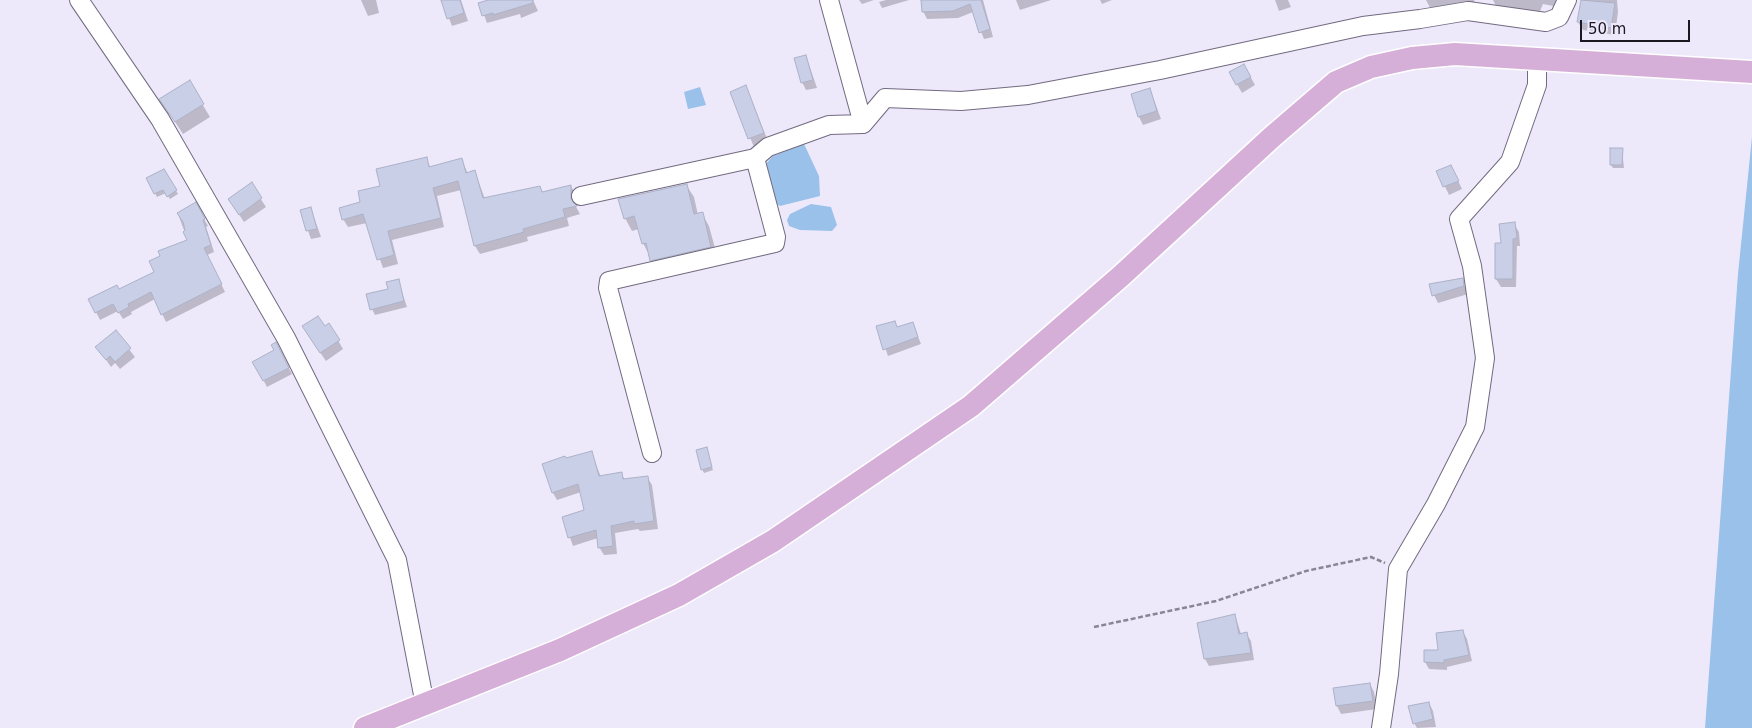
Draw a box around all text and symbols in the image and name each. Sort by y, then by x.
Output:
scale bar [1582,10,1692,42]
text: 50 m [1588,20,1626,38]

